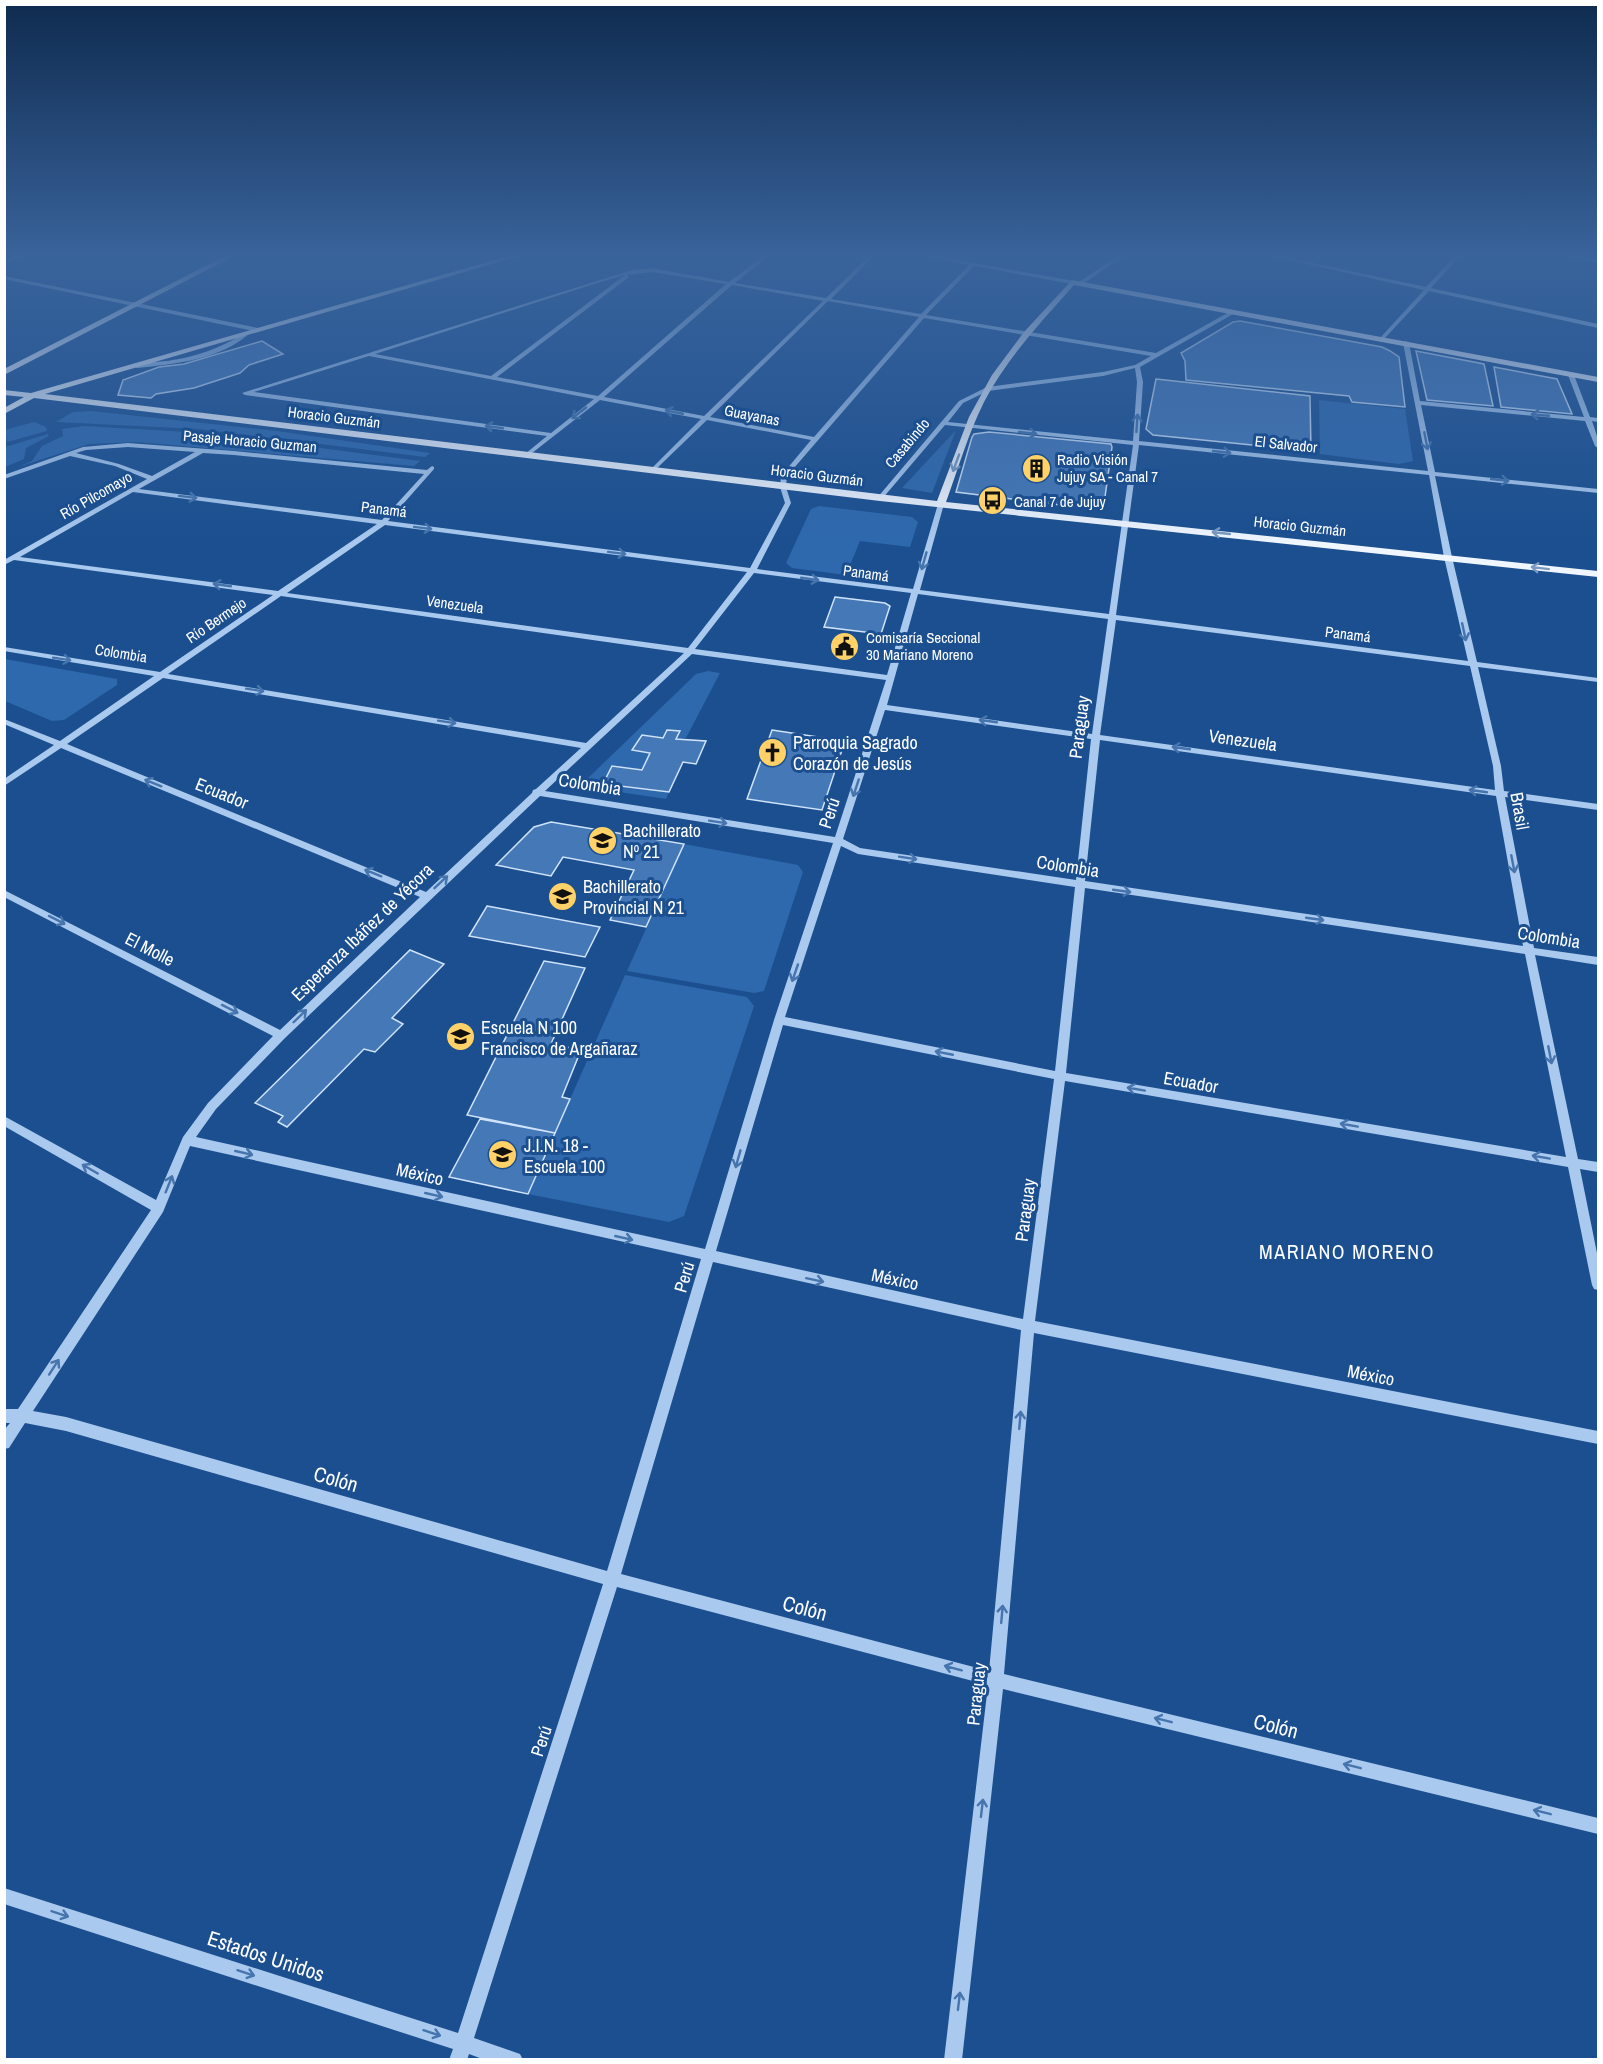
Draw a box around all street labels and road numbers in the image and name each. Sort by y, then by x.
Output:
street label: Guayanas [722,399,782,431]
street label: Horacio Guzmán [287,401,381,433]
street label: Casabindo [880,413,934,473]
street label: Pasaje Horacio Guzman [182,425,318,457]
street label: El Salvador [1254,430,1318,458]
street label: Horacio Guzmán [770,459,864,491]
street label: Río Pilcomayo [56,466,136,524]
street label: Panamá [360,496,408,522]
street label: Horacio Guzmán [1253,511,1347,541]
street label: Panamá [842,559,890,587]
street label: Venezuela [425,590,485,618]
street label: Río Bermejo [182,592,250,648]
street label: Panamá [1324,621,1372,647]
street label: Colombia [93,639,149,668]
street label: Paraguay [1063,694,1095,760]
street label: Venezuela [1207,723,1279,757]
street label: Colombia [557,767,623,801]
street label: Ecuador [192,771,252,815]
street label: Brasil [1504,790,1536,832]
street label: Perú [812,794,846,832]
street label: Colombia [1035,849,1101,883]
street label: Esperanza Ibáñez de Yécora [285,857,439,1007]
street label: Colombia [1516,920,1582,954]
street label: El Molle [121,926,179,972]
street label: Ecuador [1162,1065,1220,1099]
street label: México [394,1156,446,1192]
street label: Paraguay [1009,1177,1041,1243]
street label: Perú [667,1258,701,1296]
street label: México [869,1262,921,1296]
street label: México [1345,1358,1397,1392]
street label: Colón [310,1459,362,1499]
street label: Colón [780,1588,830,1628]
street label: Paraguay [960,1661,992,1727]
street label: Colón [1251,1706,1301,1746]
street label: Perú [524,1722,558,1760]
street label: Estados Unidos [204,1923,328,1989]

